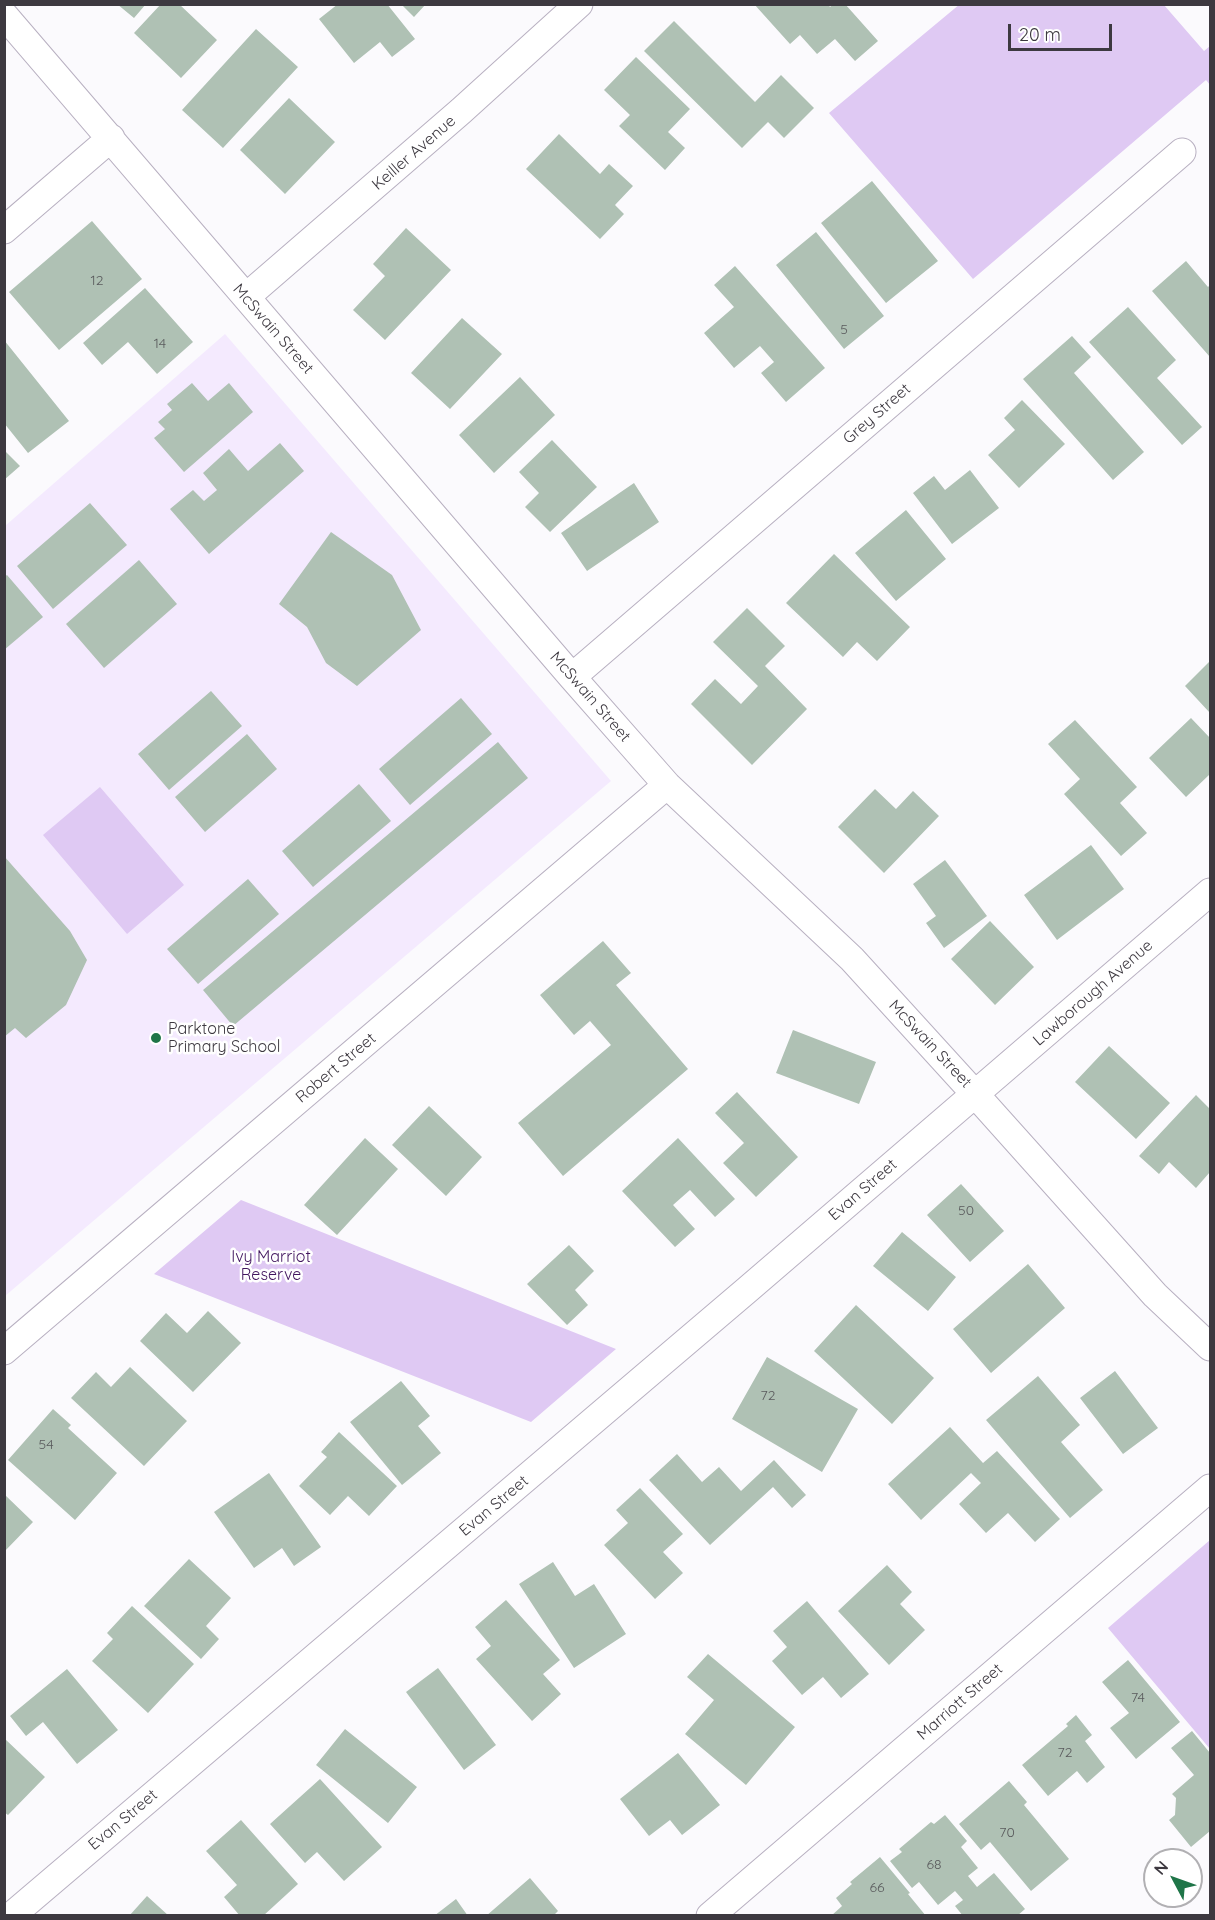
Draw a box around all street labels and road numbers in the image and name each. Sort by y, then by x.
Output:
street label: Keiller Avenue [368,112,460,194]
street label: McSwain Street [229,280,317,378]
street label: Grey Street [839,380,915,448]
street label: McSwain Street [546,648,634,746]
street label: Lawborough Avenue [1029,936,1157,1050]
street label: McSwain Street [884,996,976,1092]
street label: Robert Street [292,1029,380,1107]
street label: Evan Street [825,1155,901,1225]
street label: Evan Street [456,1472,532,1540]
street label: Marriott Street [913,1660,1007,1744]
street label: Evan Street [85,1786,161,1854]

